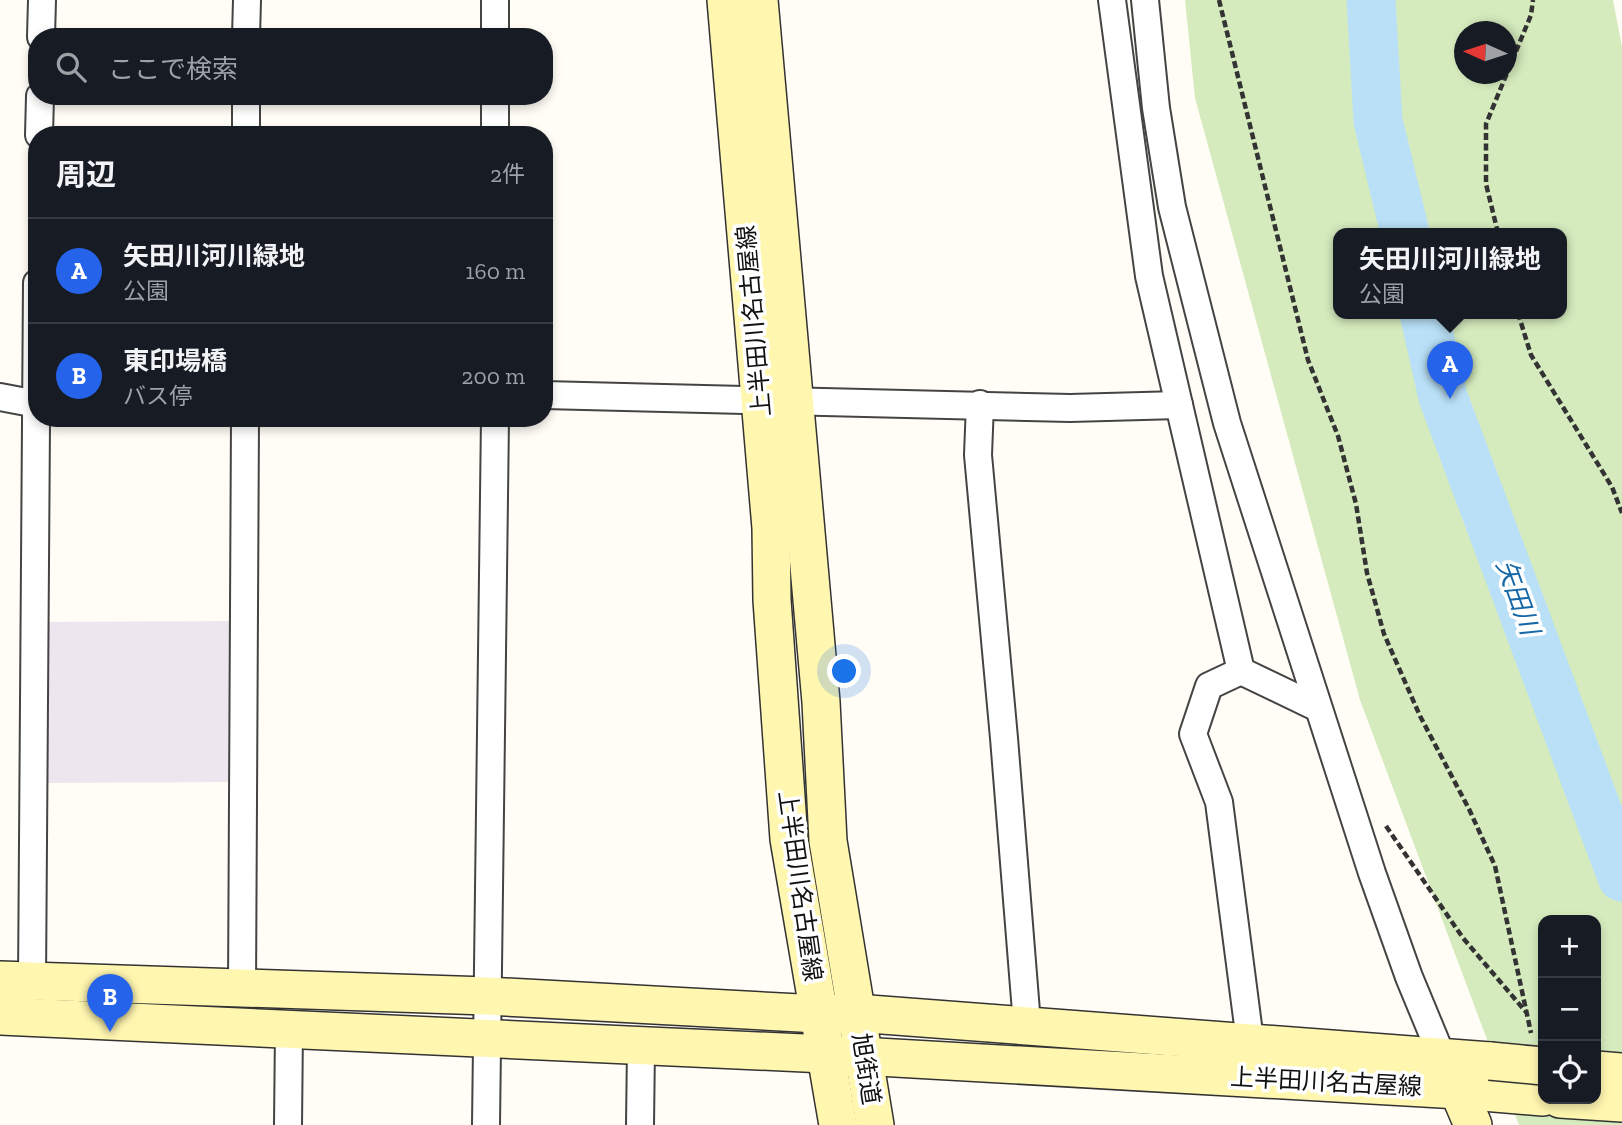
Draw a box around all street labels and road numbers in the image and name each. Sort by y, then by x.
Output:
street label: 上半田川名古屋線 [731,224,776,418]
street label: 上半田川名古屋線 [773,789,828,983]
street label: 旭街道 [847,1031,886,1107]
street label: 上半田川名古屋線 [1229,1062,1423,1101]

